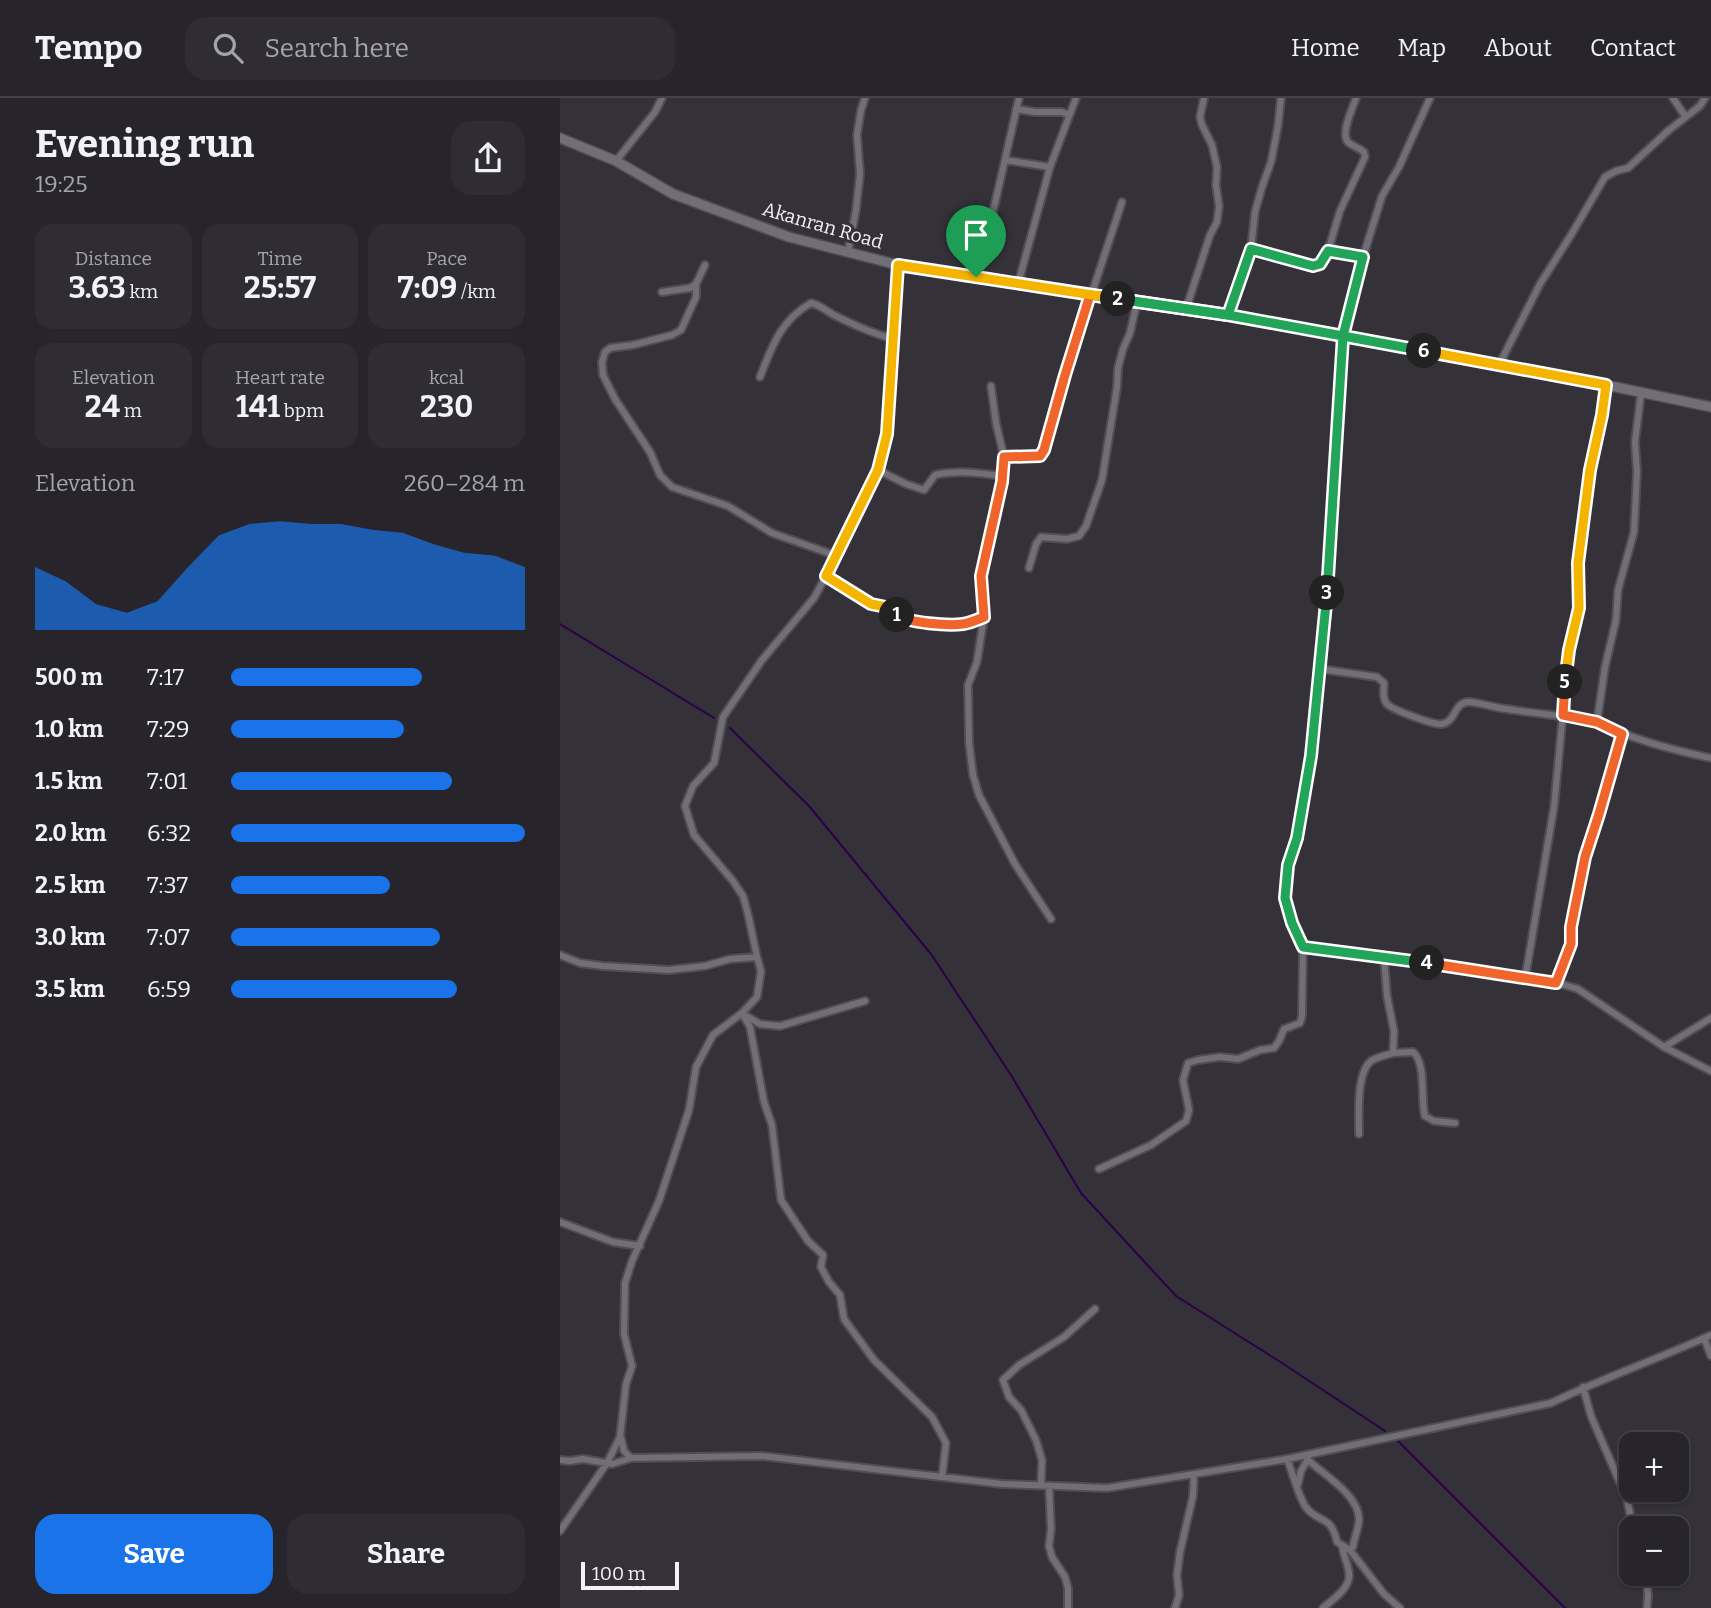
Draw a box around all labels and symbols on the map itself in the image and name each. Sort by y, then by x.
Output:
street label: Akanran Road [760,197,886,254]
pin [946,205,1006,277]
pin: 2 [1100,282,1136,316]
pin: 6 [1406,334,1442,368]
pin: 3 [1310,575,1344,610]
pin: 1 [880,598,914,632]
pin: 5 [1548,664,1583,700]
pin: 4 [1410,946,1444,980]
scale bar [581,1559,679,1591]

